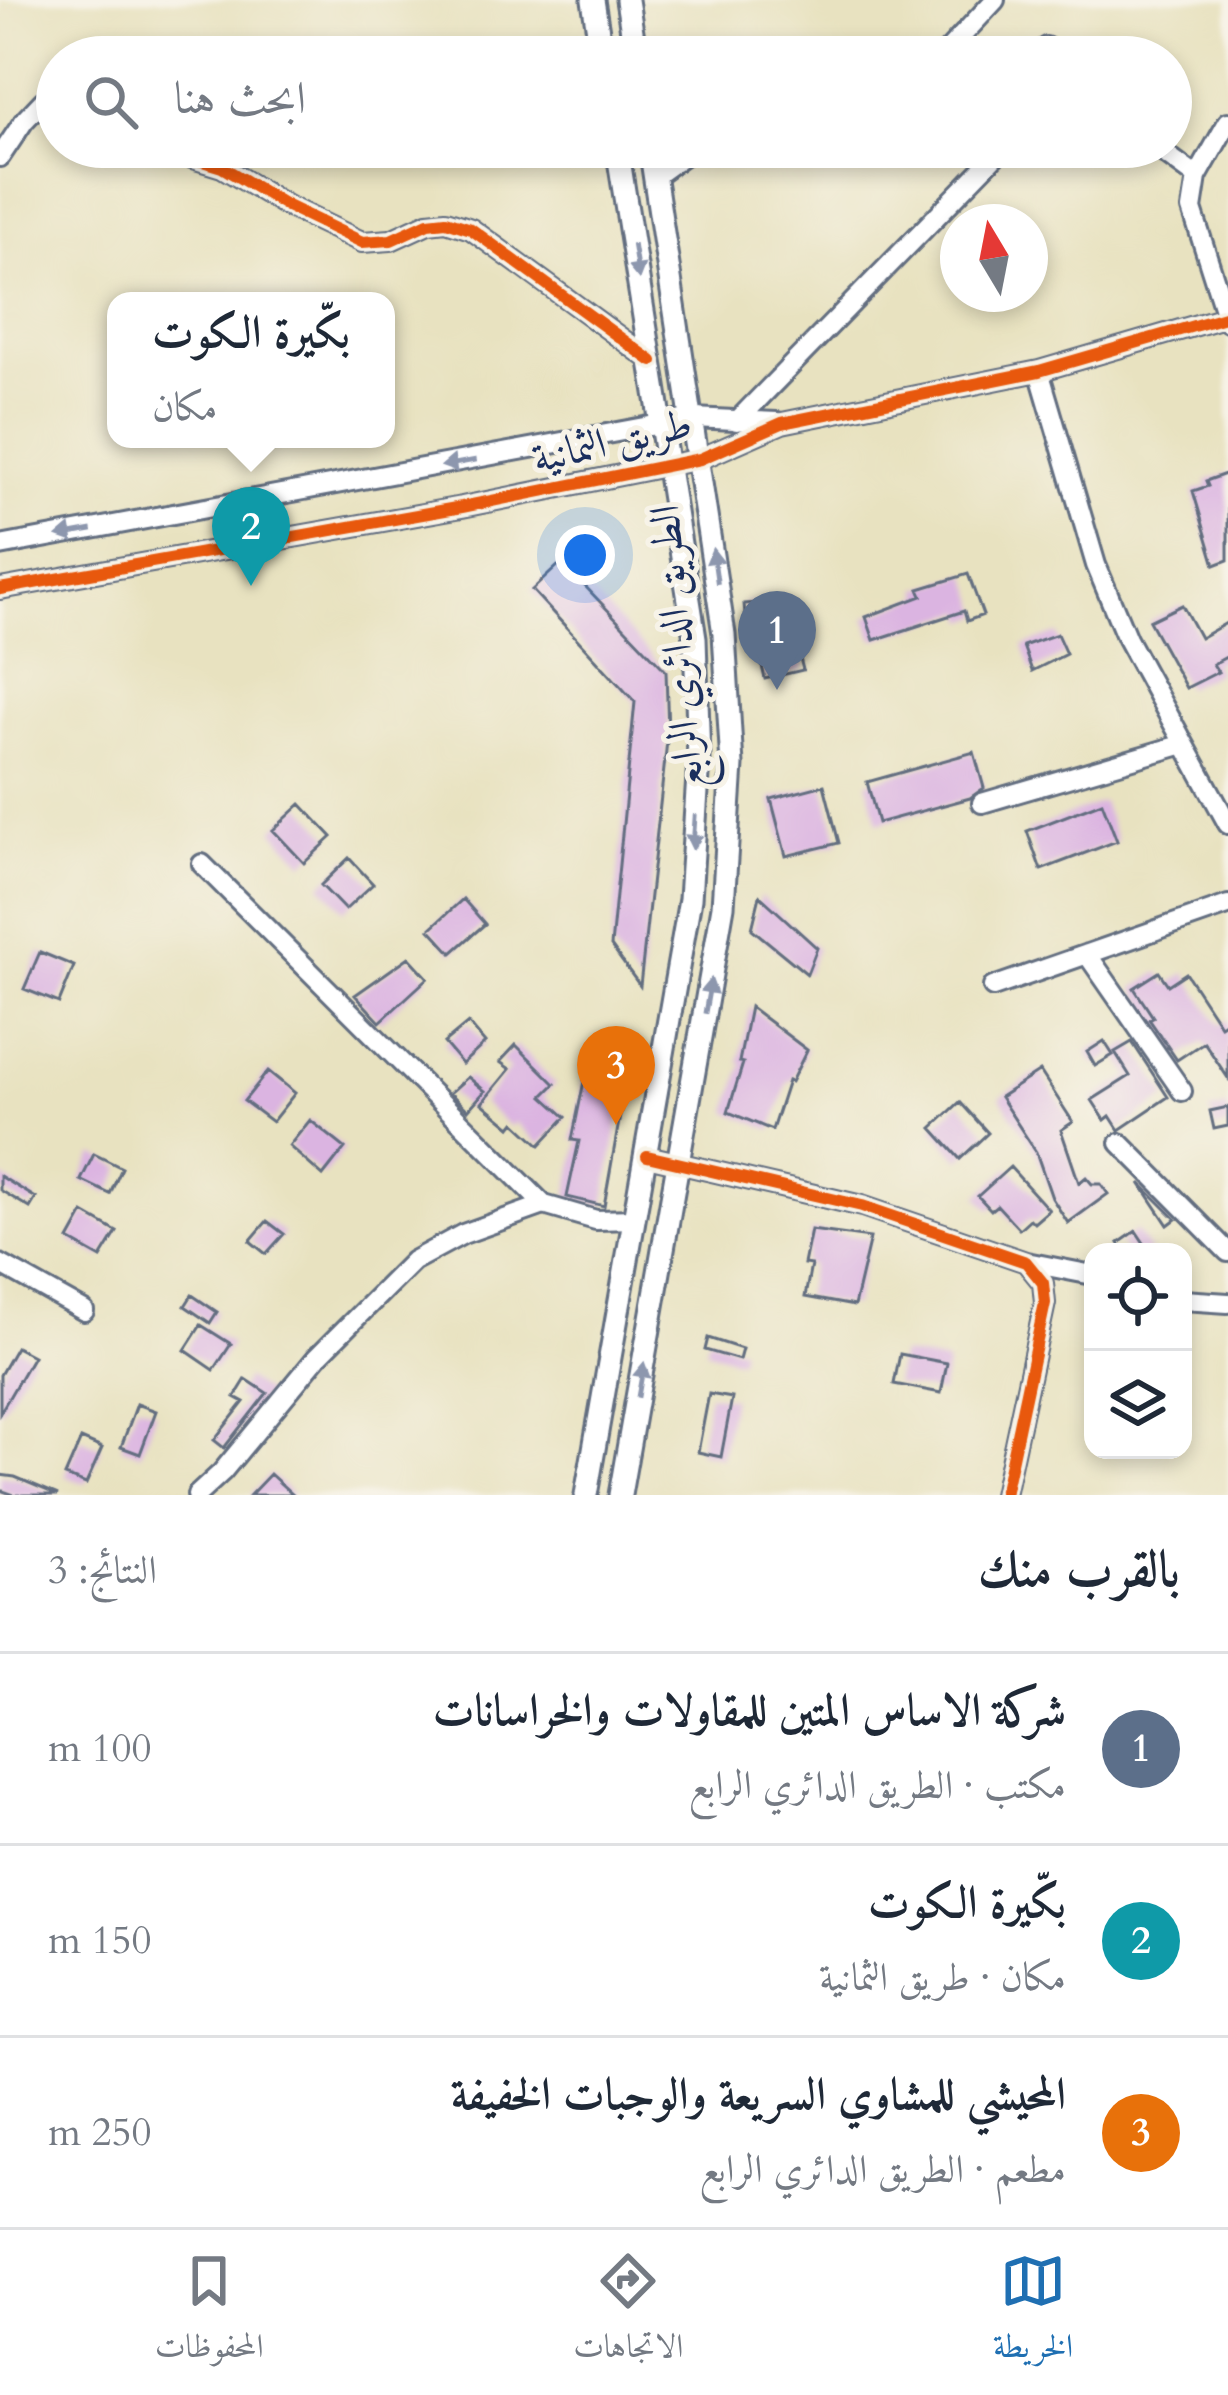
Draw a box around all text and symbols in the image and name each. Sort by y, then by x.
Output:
search box [36,36,1192,168]
text: ابحث هنا [174,68,306,129]
icon: search [78,69,144,135]
north arrow [940,204,1048,312]
one-way arrow [627,244,646,282]
popup [107,292,395,448]
text: بكّيرة الكوت [152,302,350,363]
text: مكان [152,381,217,434]
street label: طريق الثمانية [526,395,698,487]
one-way arrow [440,454,477,473]
pin: 2 [212,487,290,586]
street label: الطريق الدائري الرابع [636,502,726,791]
one-way arrow [56,523,93,542]
your location [555,525,615,585]
one-way arrow [705,547,724,584]
pin: 1 [738,591,816,690]
one-way arrow [685,814,704,851]
one-way arrow [700,976,718,1014]
pin: 3 [577,1026,655,1125]
map controls [1084,1243,1192,1459]
button: locate [1084,1243,1192,1351]
button: layers [1084,1351,1192,1459]
one-way arrow [632,1360,651,1398]
text: بالقرب منك [978,1535,1180,1605]
text: النتائج: 3 [48,1544,157,1597]
text: شركة الاساس المتين للمقاولات والخراسانات [433,1680,1066,1741]
text: 100 m [48,1722,151,1775]
text: 1 [1131,1722,1151,1775]
text: مكتب · الطريق الدائري الرابع [689,1759,1066,1812]
text: بكّيرة الكوت [868,1872,1066,1933]
text: 150 m [48,1914,151,1967]
text: 2 [1131,1914,1151,1967]
text: مكان · طريق الثمانية [819,1951,1066,2004]
text: المحيشي للمشاوي السريعة والوجبات الخفيفة [451,2064,1066,2125]
text: 250 m [48,2106,151,2159]
text: 3 [1131,2106,1151,2159]
text: مطعم · الطريق الدائري الرابع [699,2143,1066,2196]
tab: المحفوظات [155,2248,264,2378]
tab: الاتجاهات [573,2248,683,2378]
tab: الخريطة [993,2248,1073,2378]

